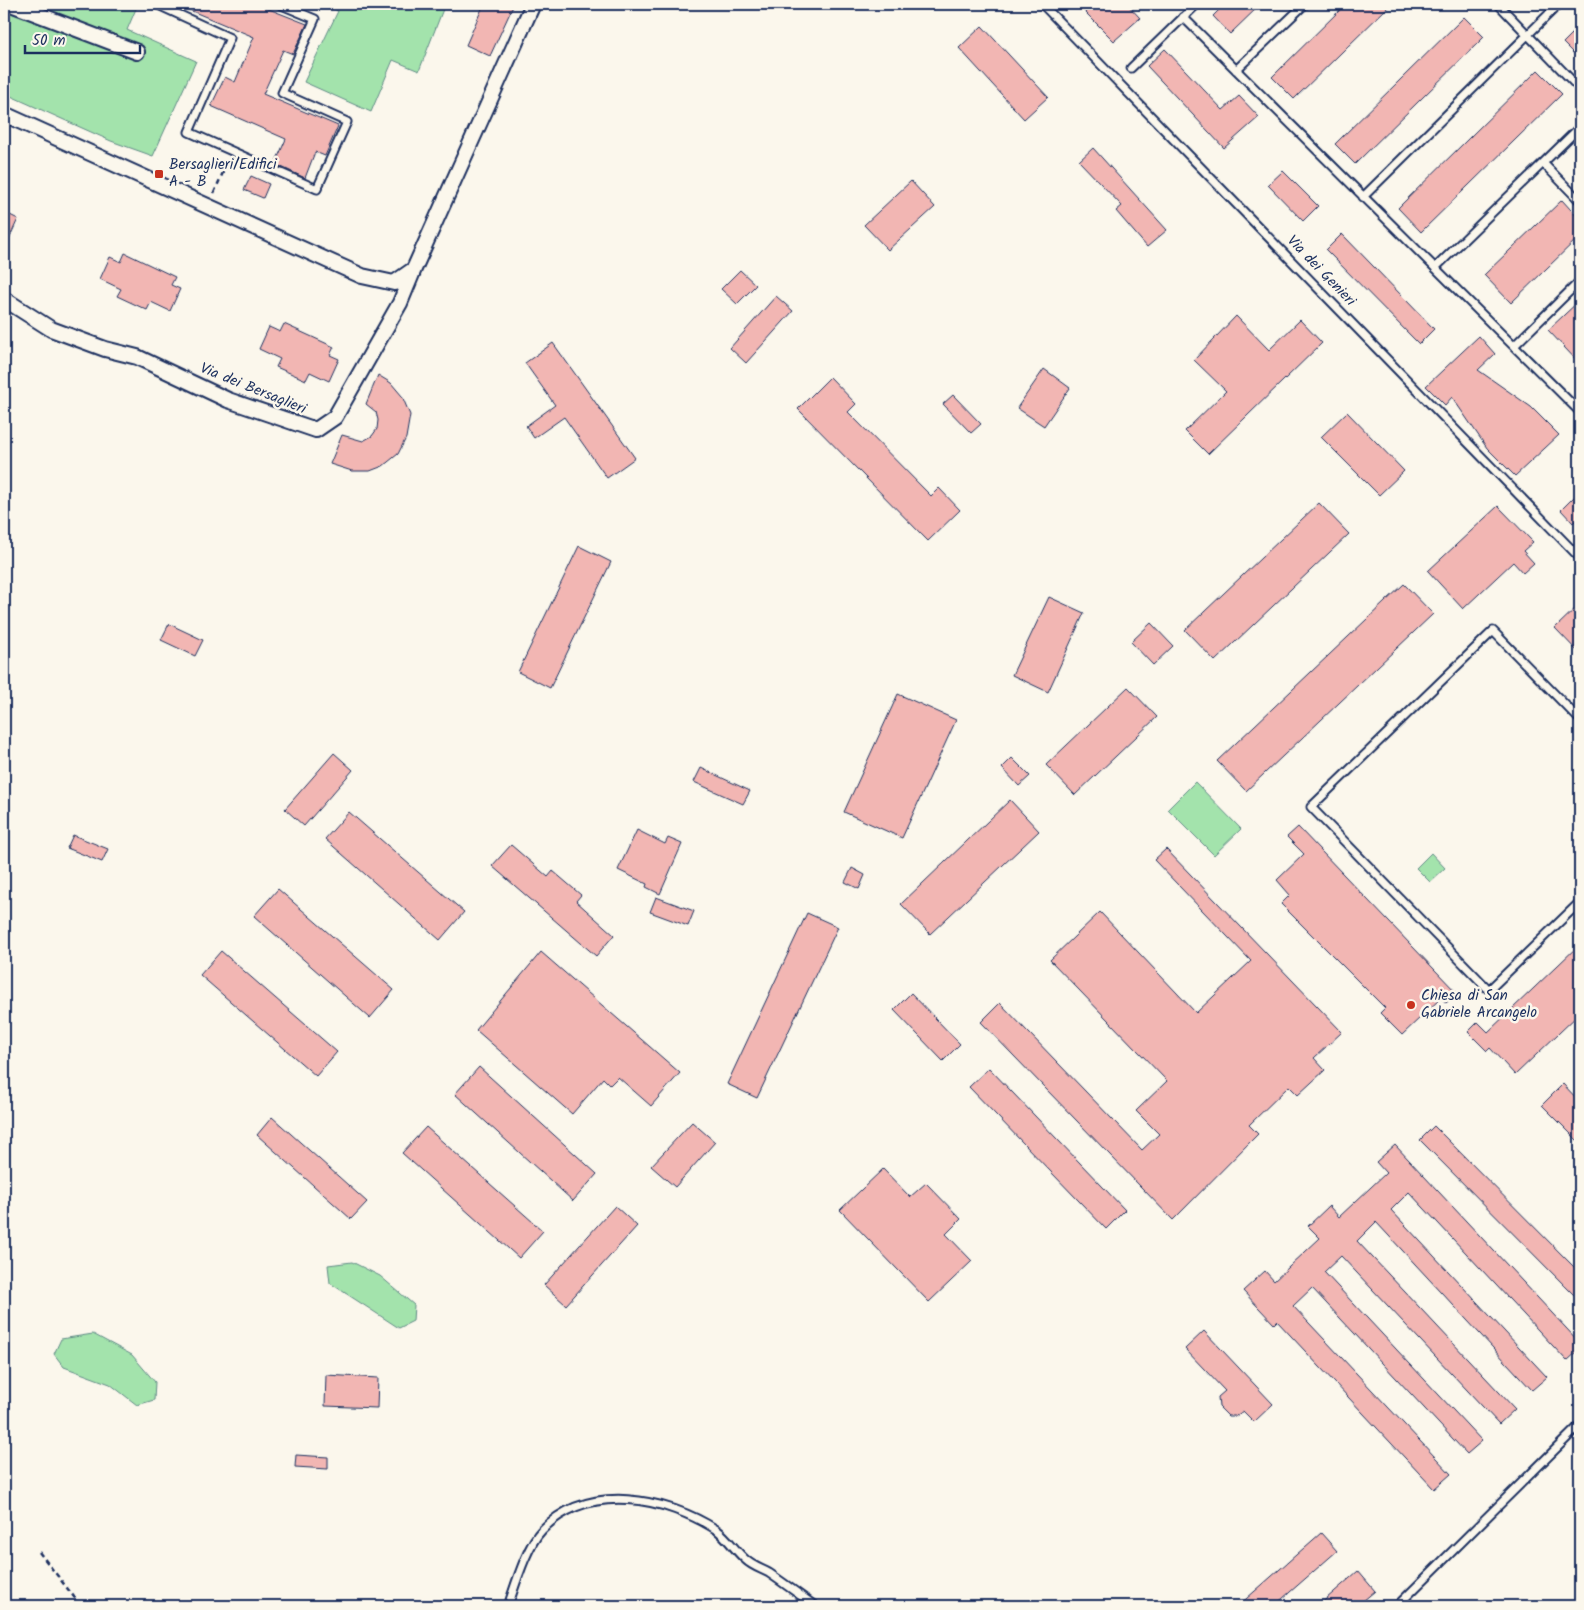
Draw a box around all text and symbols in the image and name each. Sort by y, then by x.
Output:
scale bar [25,22,140,54]
text: 50 m [32,29,66,53]
place label: Bersaglieri/Edifici A - B [169,153,278,194]
marker: Bersaglieri/Edifici A - B [153,168,165,180]
street label: Via dei Genieri [1281,230,1362,313]
street label: Via dei Bersaglieri [196,357,311,422]
place label: Chiesa di San Gabriele Arcangelo [1421,984,1537,1025]
marker: Chiesa di San Gabriele Arcangelo [1405,999,1417,1011]

